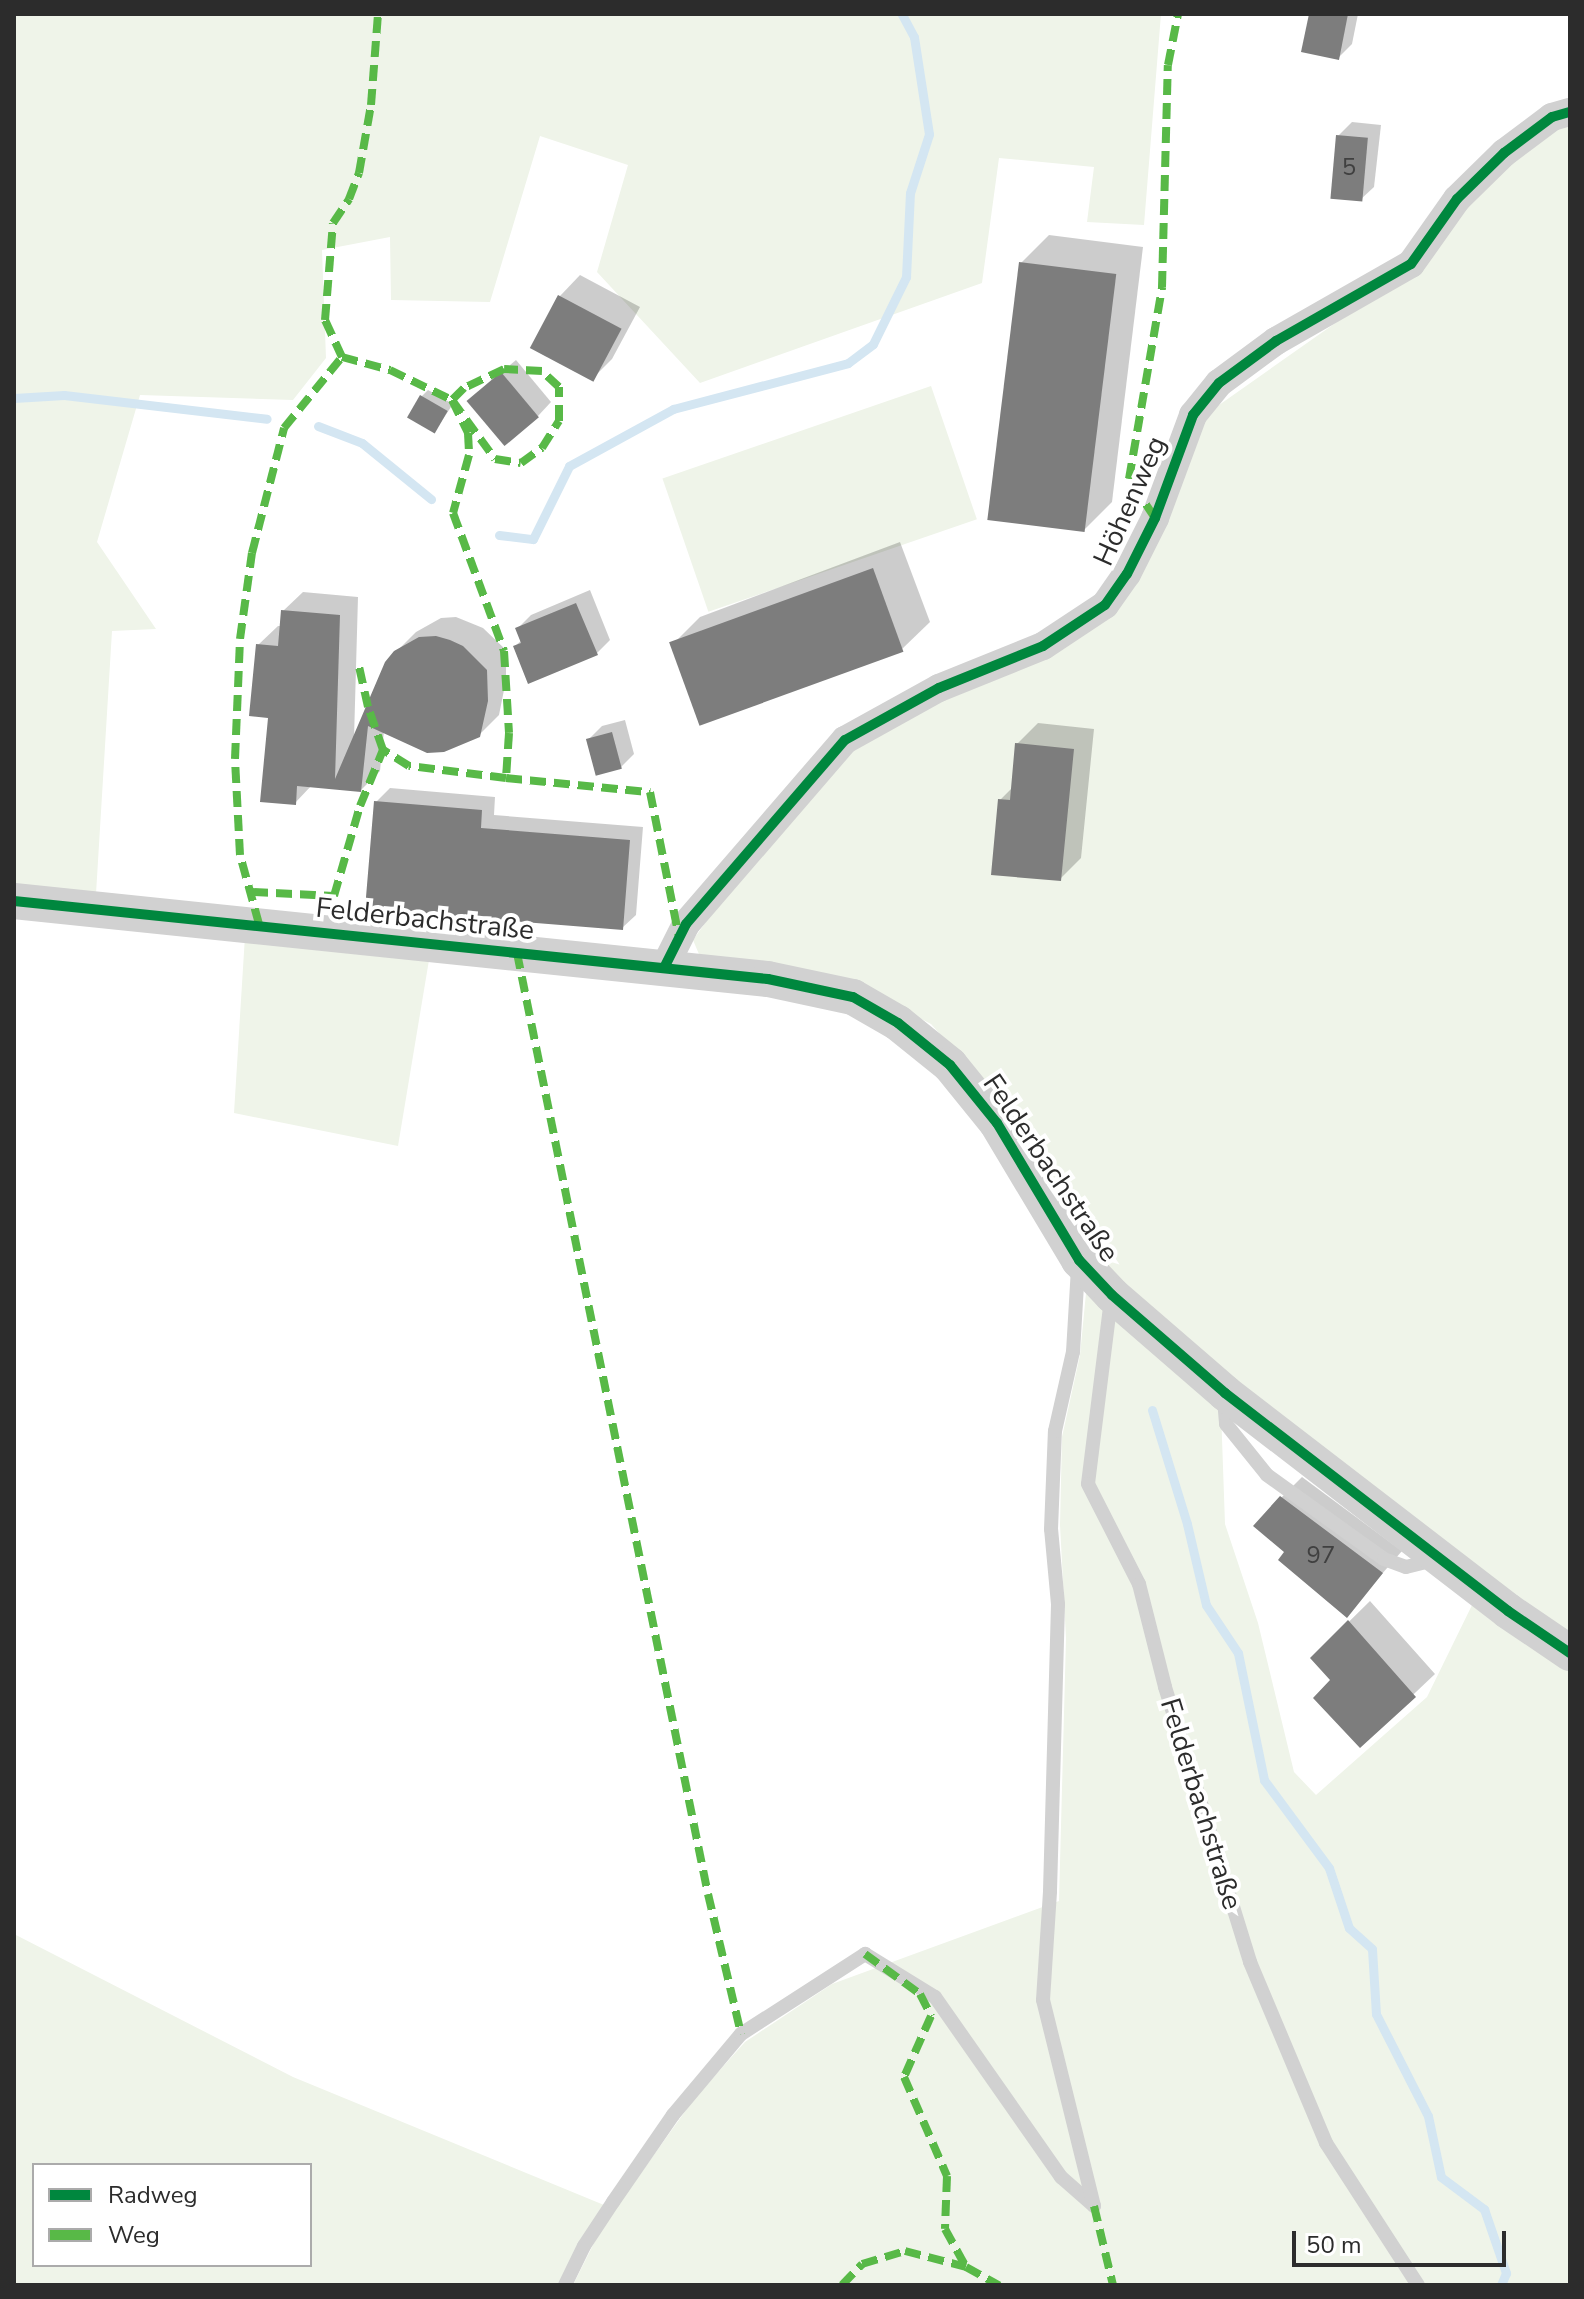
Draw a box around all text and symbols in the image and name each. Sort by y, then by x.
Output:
house number: 5 [1342,154,1356,182]
street label: Höhenweg [1087,431,1173,571]
street label: Felderbachstraße [314,891,536,947]
street label: Felderbachstraße [976,1068,1126,1268]
house number: 97 [1307,1542,1335,1570]
street label: Felderbachstraße [1153,1694,1249,1914]
legend [32,2163,312,2267]
text: Radweg [108,2179,198,2211]
scale bar [1296,2215,1510,2265]
text: Weg [108,2219,160,2251]
text: 50 m [1306,2229,1362,2261]

